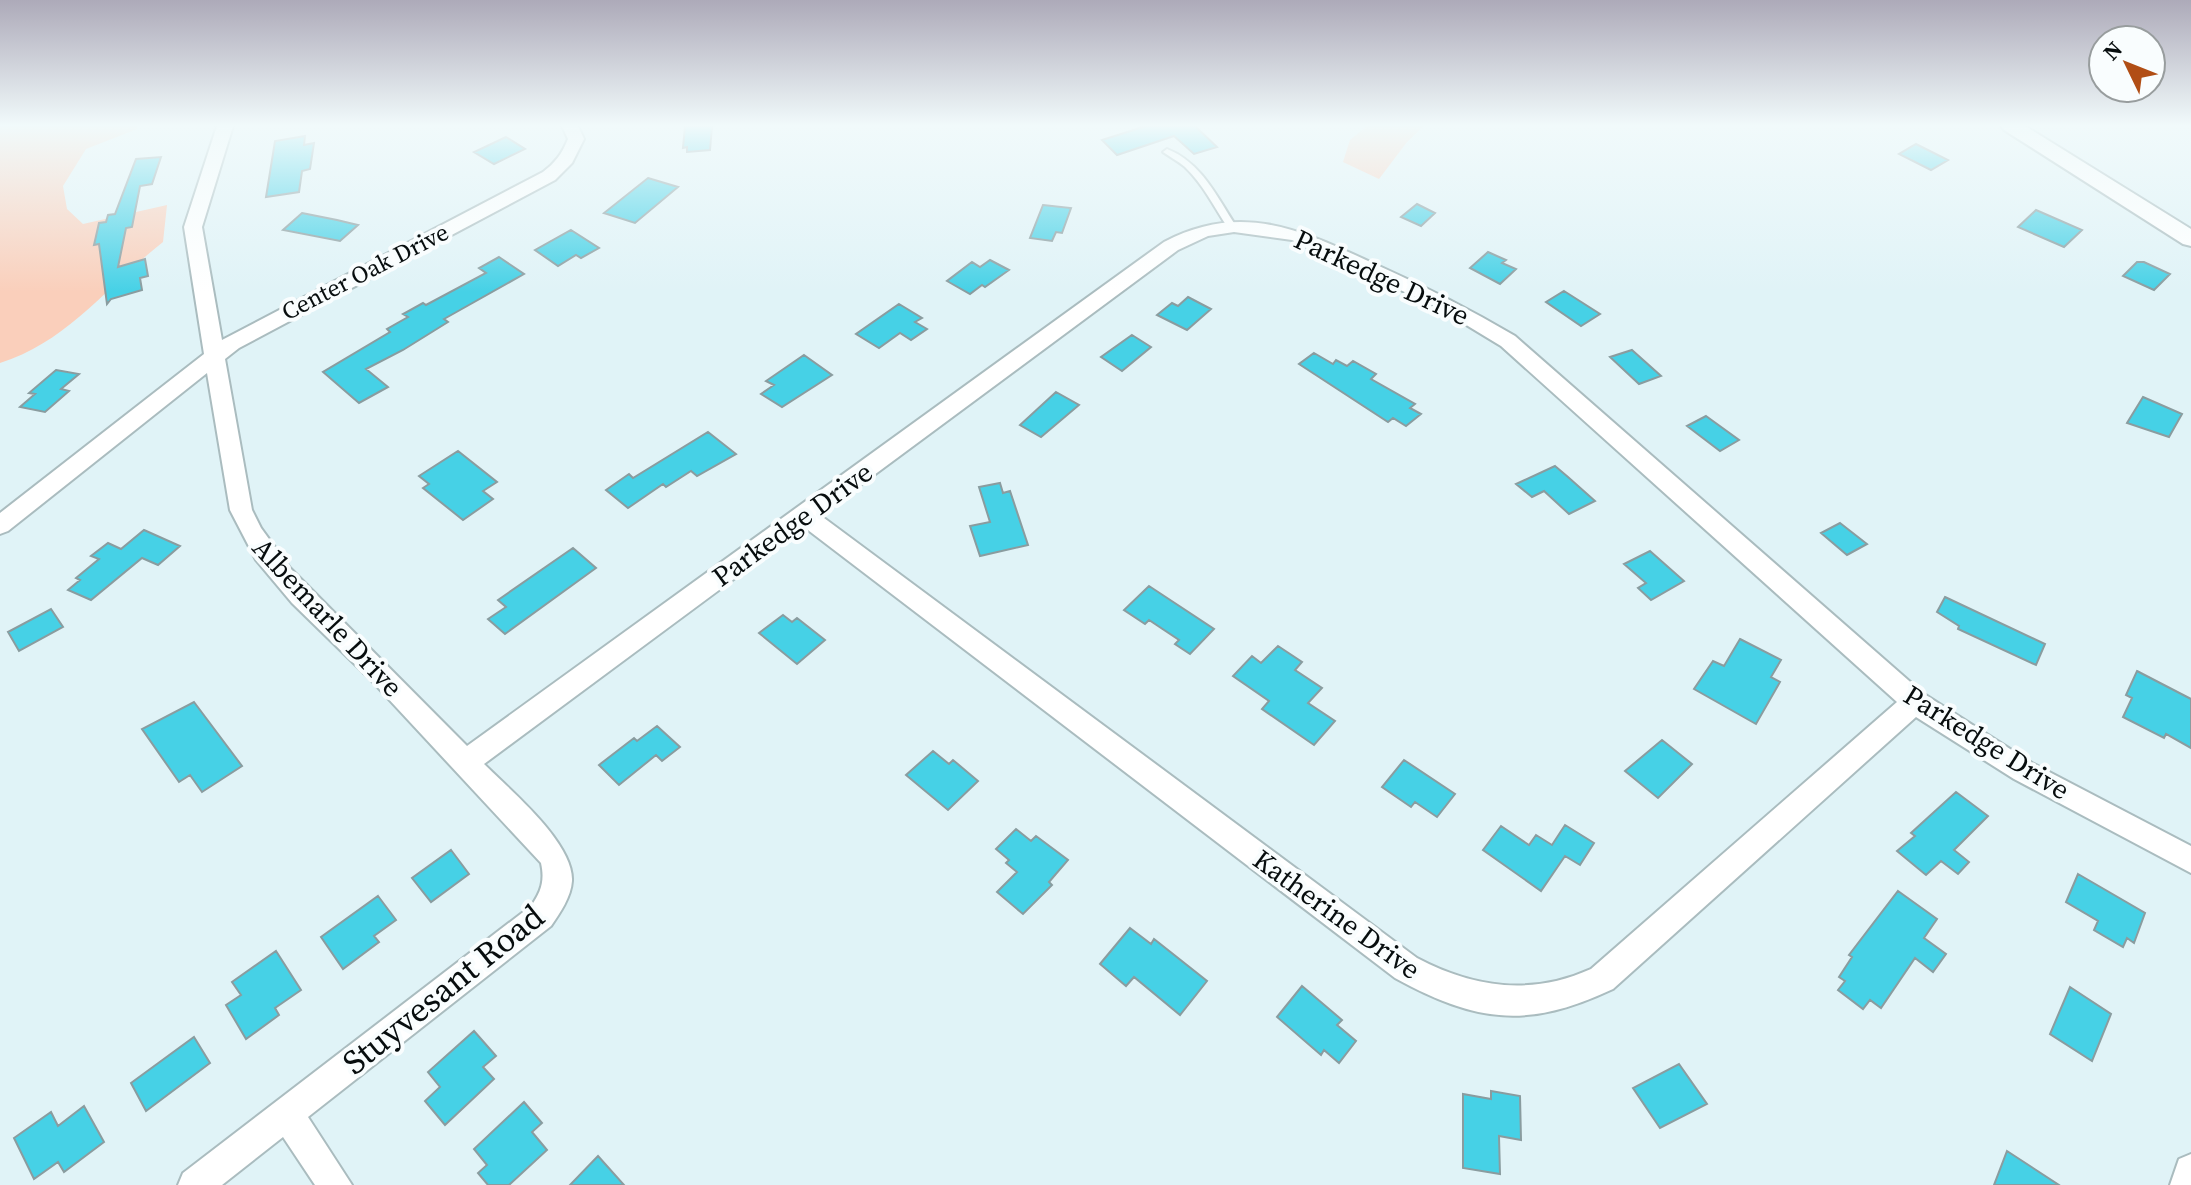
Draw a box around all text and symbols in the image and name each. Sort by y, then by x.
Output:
north arrow [2087,24,2167,104]
text: N [2096,34,2129,66]
street label: Center Oak Drive [276,215,454,328]
street label: Parkedge Drive [1288,220,1476,334]
street label: Parkedge Drive [704,453,880,595]
street label: Albemarle Drive [244,529,412,705]
street label: Parkedge Drive [1897,676,2077,808]
street label: Katherine Drive [1246,840,1428,988]
street label: Stuyvesant Road [332,893,554,1085]

